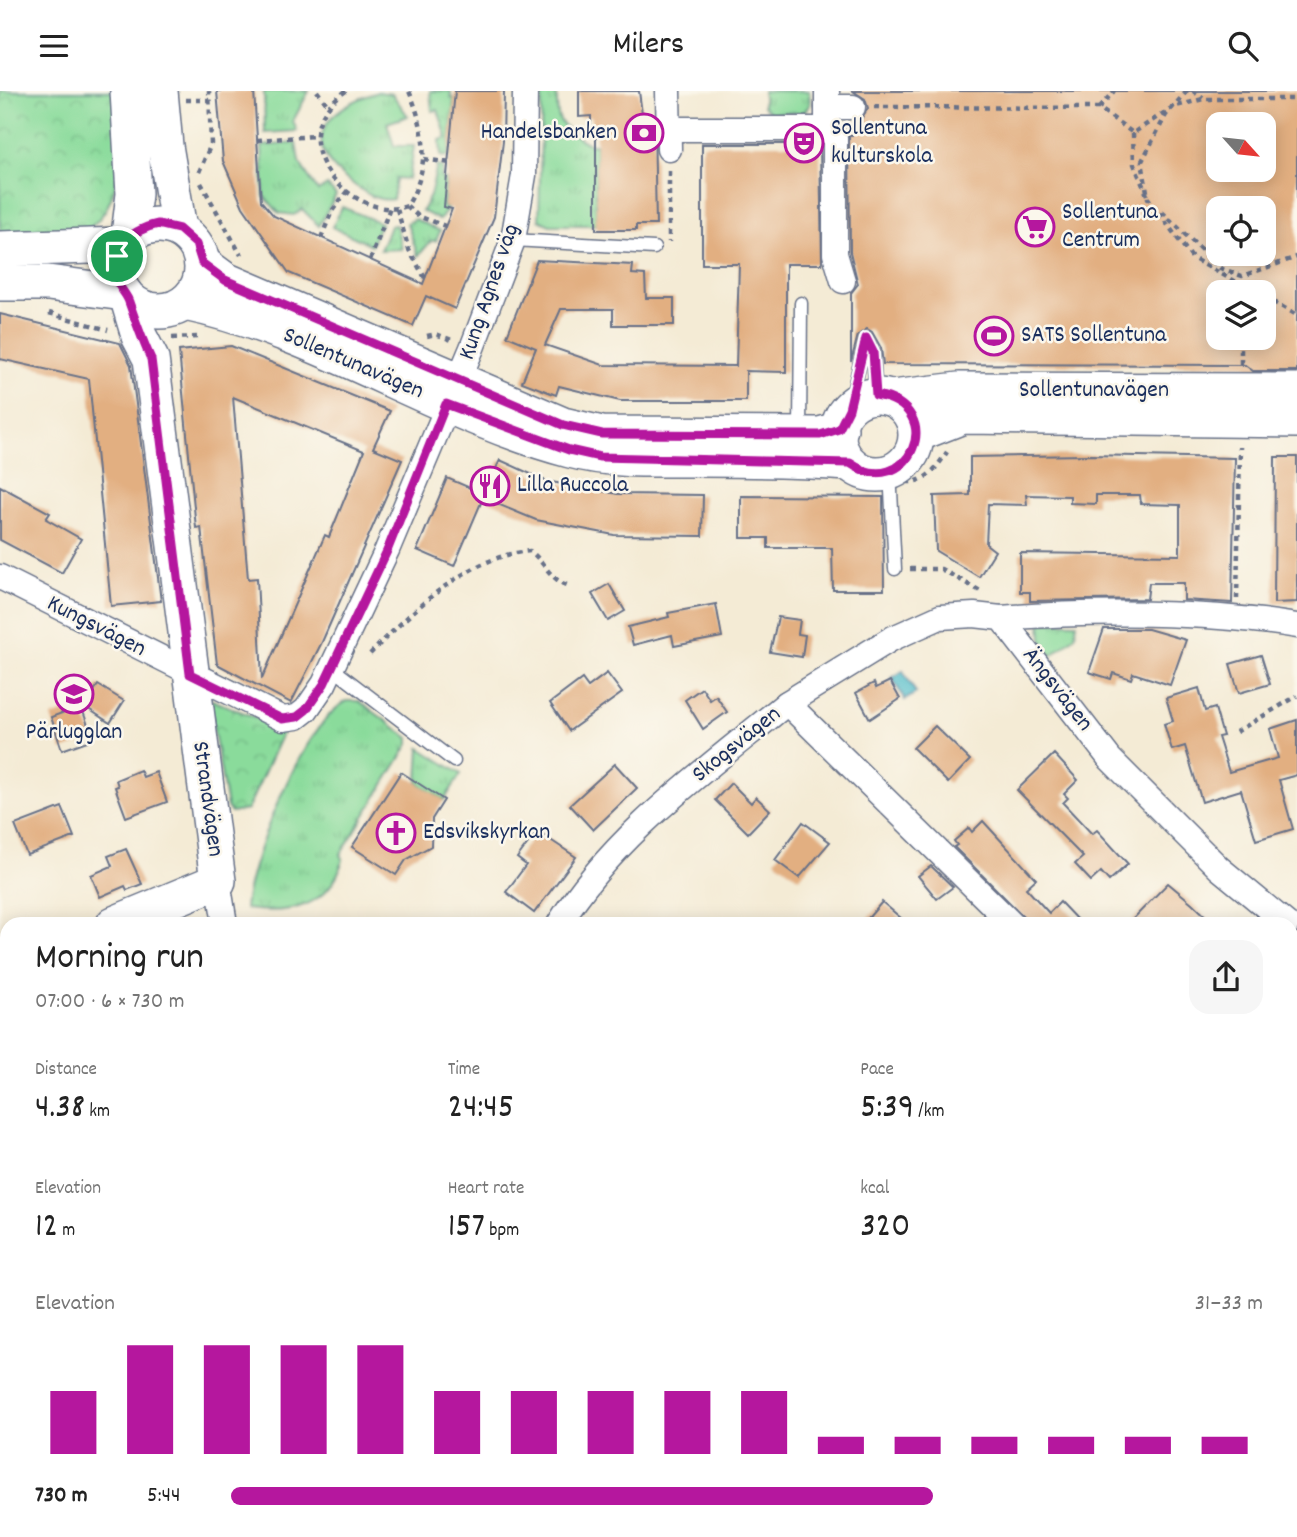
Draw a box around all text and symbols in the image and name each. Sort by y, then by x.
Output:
text: Milers [613,23,684,69]
icon: menu [35,27,73,65]
icon: search [1224,27,1262,65]
bank icon: Handelsbanken [623,112,665,154]
place label: Sollentuna kulturskola [831,112,933,174]
north arrow [1206,112,1276,182]
map controls [1206,112,1276,350]
place label: Handelsbanken [481,116,617,150]
theatre icon: Sollentuna kulturskola [783,122,825,164]
place label: Sollentuna Centrum [1062,196,1159,258]
button: locate [1206,196,1276,266]
supermarket icon: Sollentuna Centrum [1014,206,1056,248]
street label: Kung Agnes väg [451,219,529,365]
pin [87,226,147,286]
icon: arrive [98,237,136,275]
button: layers [1206,280,1276,350]
sports icon: SATS Sollentuna [973,315,1015,357]
street label: Sollentunavägen [277,319,429,409]
place label: SATS Sollentuna [1021,319,1167,353]
street label: Sollentunavägen [1019,374,1169,408]
restaurant icon: Lilla Ruccola [469,465,511,507]
place label: Lilla Ruccola [517,469,629,503]
street label: Kungsvägen [40,588,152,666]
street label: Ängsvägen [1013,641,1101,739]
school or university icon: Pärlugglan [53,673,95,715]
street label: Skogsvägen [685,698,789,792]
place label: Pärlugglan [26,716,122,750]
street label: Strandvägen [182,739,232,859]
church icon: Edsvikskyrkan [375,812,417,854]
place label: Edsvikskyrkan [423,816,550,850]
text: Morning run [35,932,204,987]
button: share [1189,940,1263,1014]
text: 07:00 · 6 × 730 m [35,986,184,1019]
text: Distance [35,1057,97,1084]
text: Time [448,1057,480,1084]
text: Pace [860,1057,894,1084]
text: 4.38 [35,1084,85,1134]
text: 24:45 [448,1084,514,1134]
text: 5:39 [860,1084,914,1134]
text: km [85,1099,110,1126]
text: /km [914,1099,945,1126]
text: Elevation [35,1176,101,1203]
text: Heart rate [448,1176,524,1203]
text: kcal [860,1176,889,1203]
text: 12 [35,1203,58,1253]
text: 157 [448,1203,485,1253]
text: 320 [860,1203,910,1253]
text: m [58,1218,75,1245]
text: bpm [485,1218,519,1245]
text: Elevation [35,1288,115,1321]
text: 31–33 m [1195,1288,1263,1321]
text: 730 m [35,1480,88,1513]
text: 5:44 [147,1480,181,1513]

